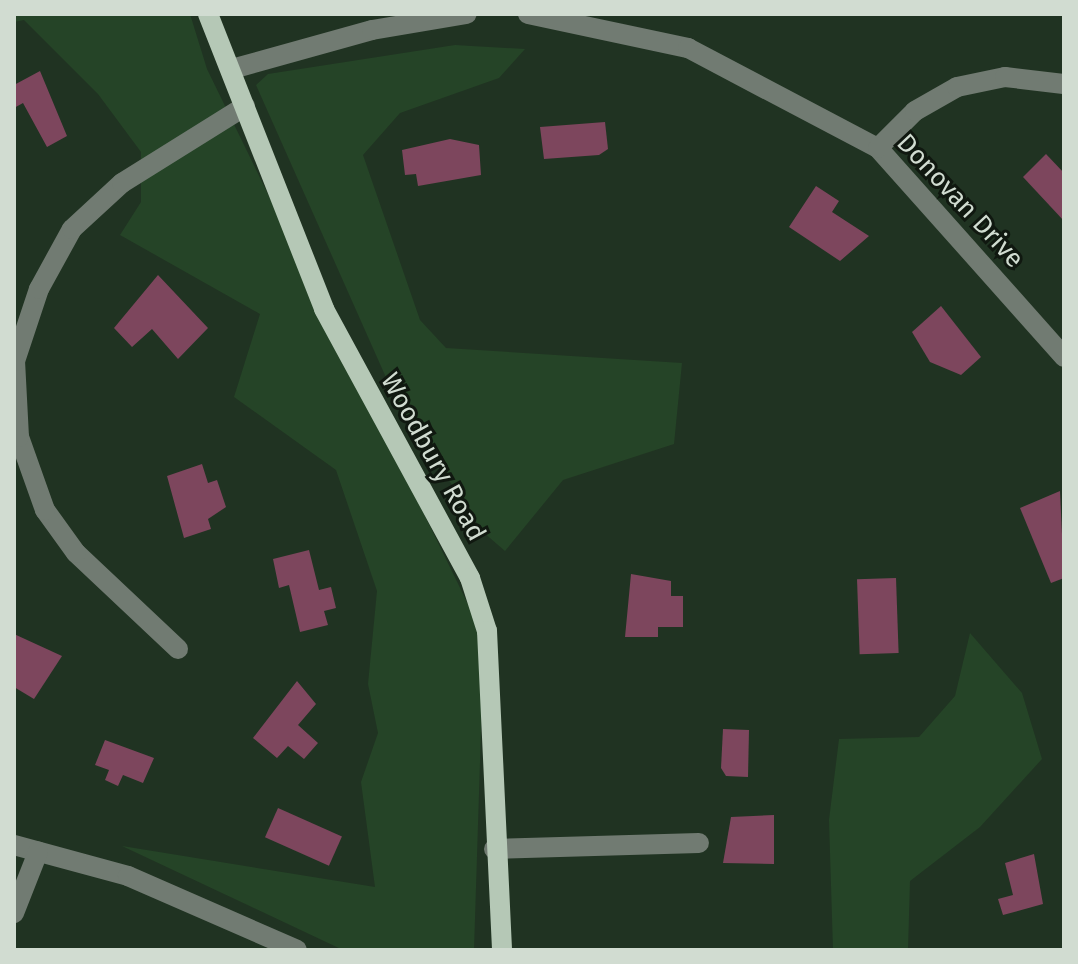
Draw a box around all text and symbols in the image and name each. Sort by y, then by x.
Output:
street label: Donovan Drive [890,128,1030,274]
street label: Woodbury Road [374,367,492,547]

